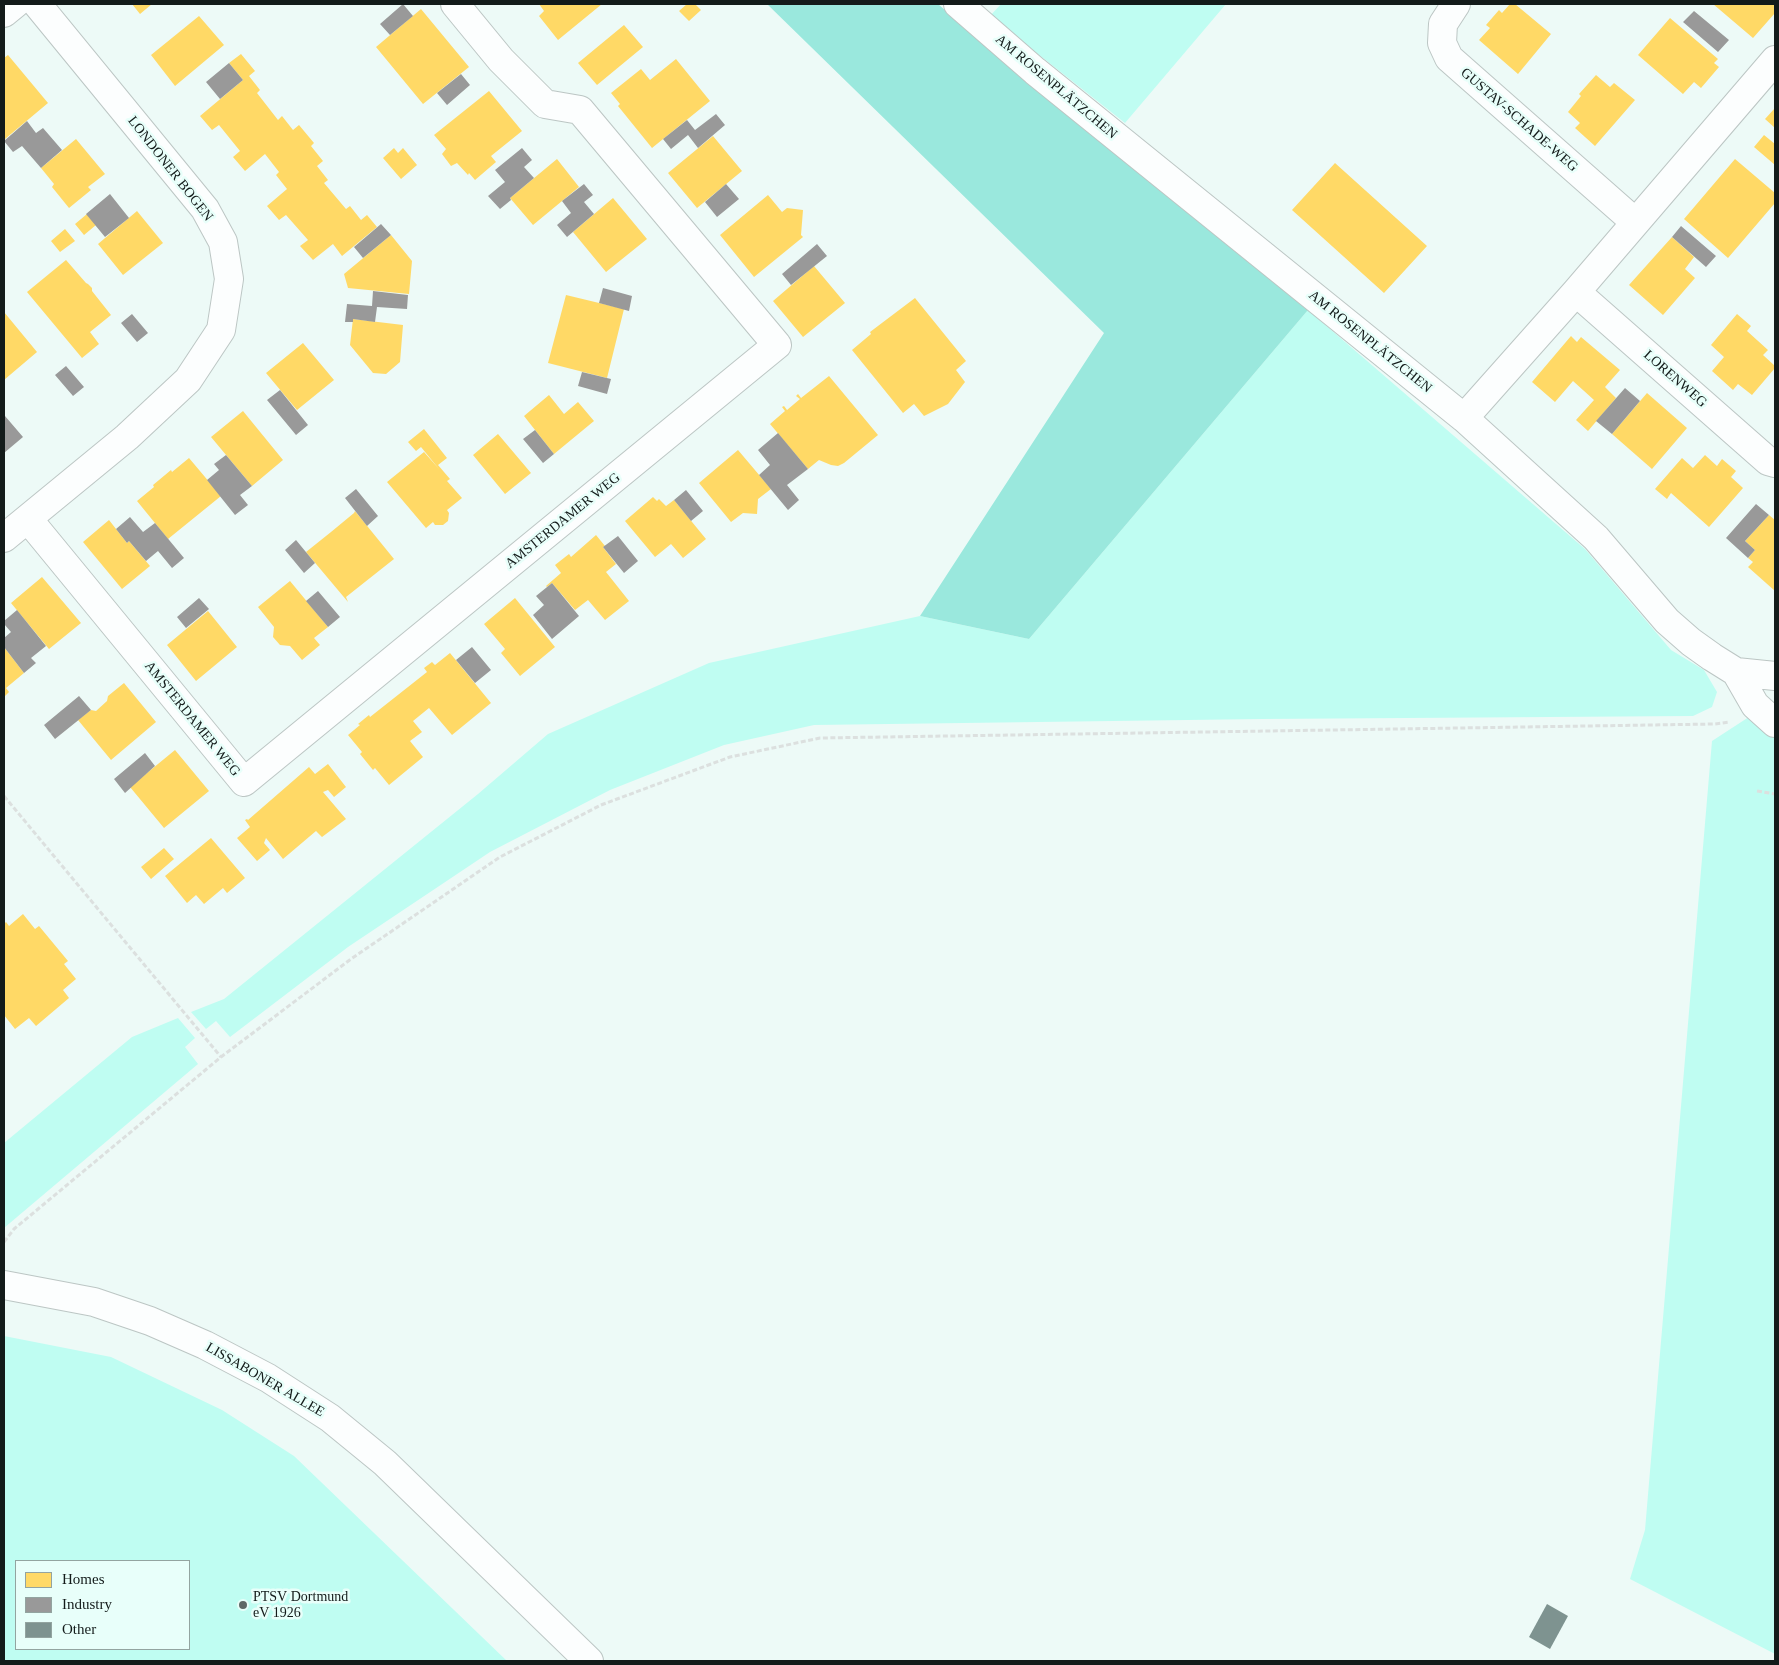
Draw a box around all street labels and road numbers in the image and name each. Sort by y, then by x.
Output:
street label: AM ROSENPLÄTZCHEN [992,31,1120,143]
street label: GUSTAV-SCHADE-WEG [1457,65,1581,175]
street label: LONDONER BOGEN [124,113,216,225]
street label: AM ROSENPLÄTZCHEN [1305,287,1435,397]
street label: LORENWEG [1640,347,1710,411]
street label: AMSTERDAMER WEG [502,470,624,572]
street label: AMSTERDAMER WEG [141,658,243,780]
street label: LISSABONER ALLEE [203,1339,327,1421]

